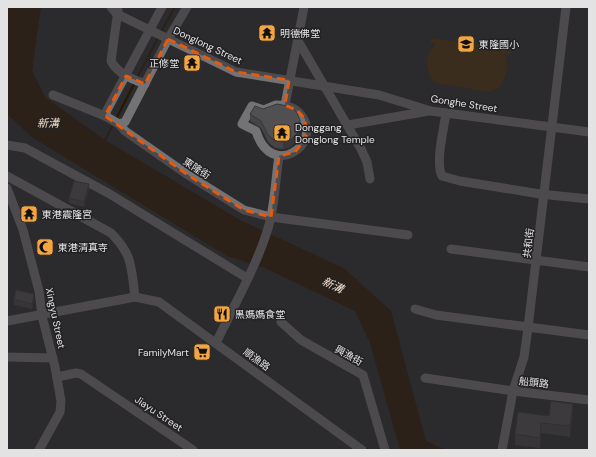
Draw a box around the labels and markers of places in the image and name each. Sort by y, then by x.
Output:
temple icon: 明德佛堂 [257,23,277,43]
place label: 明德佛堂 [280,27,320,40]
school or university icon: 東隆國小 [456,34,476,54]
place label: 東隆國小 [479,38,519,51]
temple icon: 正修堂 [182,53,202,73]
place label: 正修堂 [149,57,179,70]
place label: Donggang Donglong Temple [295,121,375,146]
temple icon: Donggang Donglong Temple [272,123,292,143]
temple icon: 東港震隆宮 [19,204,39,224]
place label: 東港震隆宮 [42,208,92,221]
mosque icon: 東港清真寺 [35,237,55,257]
place label: 東港清真寺 [58,241,108,254]
restaurant icon: 黑媽媽食堂 [212,304,232,324]
place label: 黑媽媽食堂 [235,308,285,321]
supermarket icon: FamilyMart [192,342,212,362]
place label: FamilyMart [138,346,189,359]

